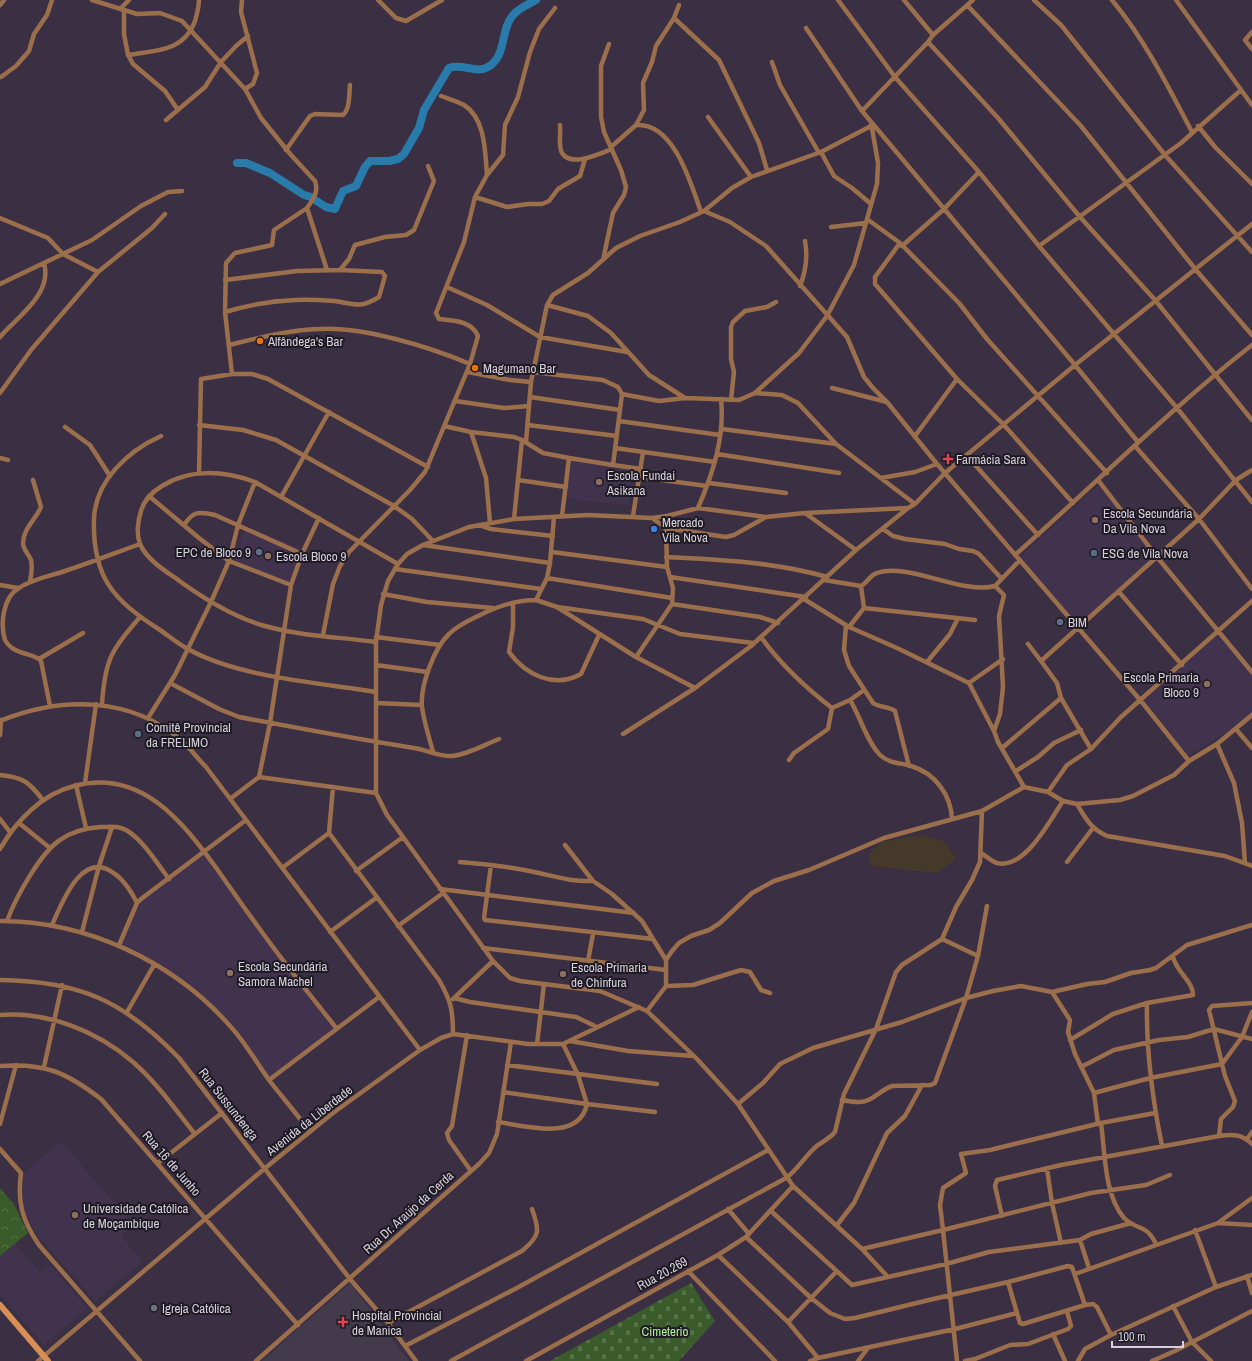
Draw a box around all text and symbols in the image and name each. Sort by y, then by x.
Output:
place label: Alfândega's Bar [267,333,343,350]
marker: Alfândega's Bar [255,336,265,346]
place label: Magumano Bar [483,360,556,377]
marker: Magumano Bar [470,363,480,373]
place label: Farmácia Sara [956,451,1026,468]
marker: Farmácia Sara [943,454,953,464]
place label: Escola Fundai Asikana [606,467,675,499]
marker: Escola Fundai Asikana [594,477,604,487]
place label: Escola Secundária Da Vila Nova [1103,505,1193,537]
place label: Mercado Vila Nova [662,514,708,546]
marker: Escola Secundária Da Vila Nova [1090,515,1100,525]
marker: Mercado Vila Nova [649,524,659,534]
place label: EPC de Bloco 9 [176,544,251,561]
place label: ESG de Vila Nova [1102,545,1188,562]
marker: EPC de Bloco 9 [254,547,264,557]
place label: Escola Bloco 9 [276,548,347,565]
marker: ESG de Vila Nova [1089,548,1099,558]
marker: Escola Bloco 9 [263,551,273,561]
place label: BIM [1068,614,1087,631]
marker: BIM [1055,617,1065,627]
place label: Escola Primaria Bloco 9 [1123,669,1199,701]
marker: Escola Primaria Bloco 9 [1202,679,1212,689]
place label: Comitê Provincial da FRELIMO [146,719,231,751]
marker: Comitê Provincial da FRELIMO [133,729,143,739]
place label: Escola Secundária Samora Machel [238,958,328,990]
place label: Escola Primaria de Chinfura [571,959,647,991]
marker: Escola Secundária Samora Machel [225,968,235,978]
marker: Escola Primaria de Chinfura [558,969,568,979]
street label: Rua Sussundenga [195,1065,262,1144]
street label: Avenida da Liberdade [262,1081,356,1160]
street label: Rua 16 de Junho [139,1127,205,1200]
street label: Rua Dr. Araújo da Cerda [359,1167,457,1258]
place label: Universidade Católica de Moçambique [83,1200,189,1232]
marker: Universidade Católica de Moçambique [70,1210,80,1220]
street label: Rua 20.269 [634,1253,691,1294]
place label: Igreja Católica [162,1300,231,1317]
marker: Igreja Católica [149,1303,159,1313]
place label: Hospital Provincial de Manica [352,1307,441,1339]
marker: Hospital Provincial de Manica [337,1316,349,1328]
park label: Cimeterio [642,1323,688,1340]
scale bar [1112,1323,1183,1349]
text: 100 m [1118,1329,1145,1345]

